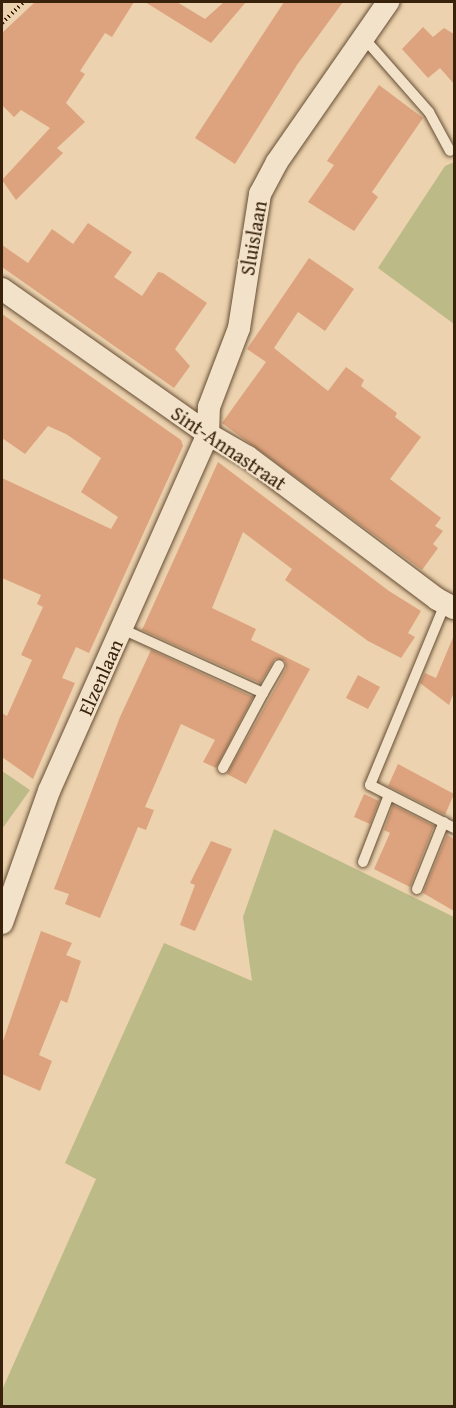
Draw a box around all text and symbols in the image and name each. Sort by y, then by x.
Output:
street label: Sluislaan [235,199,271,277]
street label: Sint-Annastraat [167,401,291,495]
street label: Elzenlaan [73,635,127,719]

